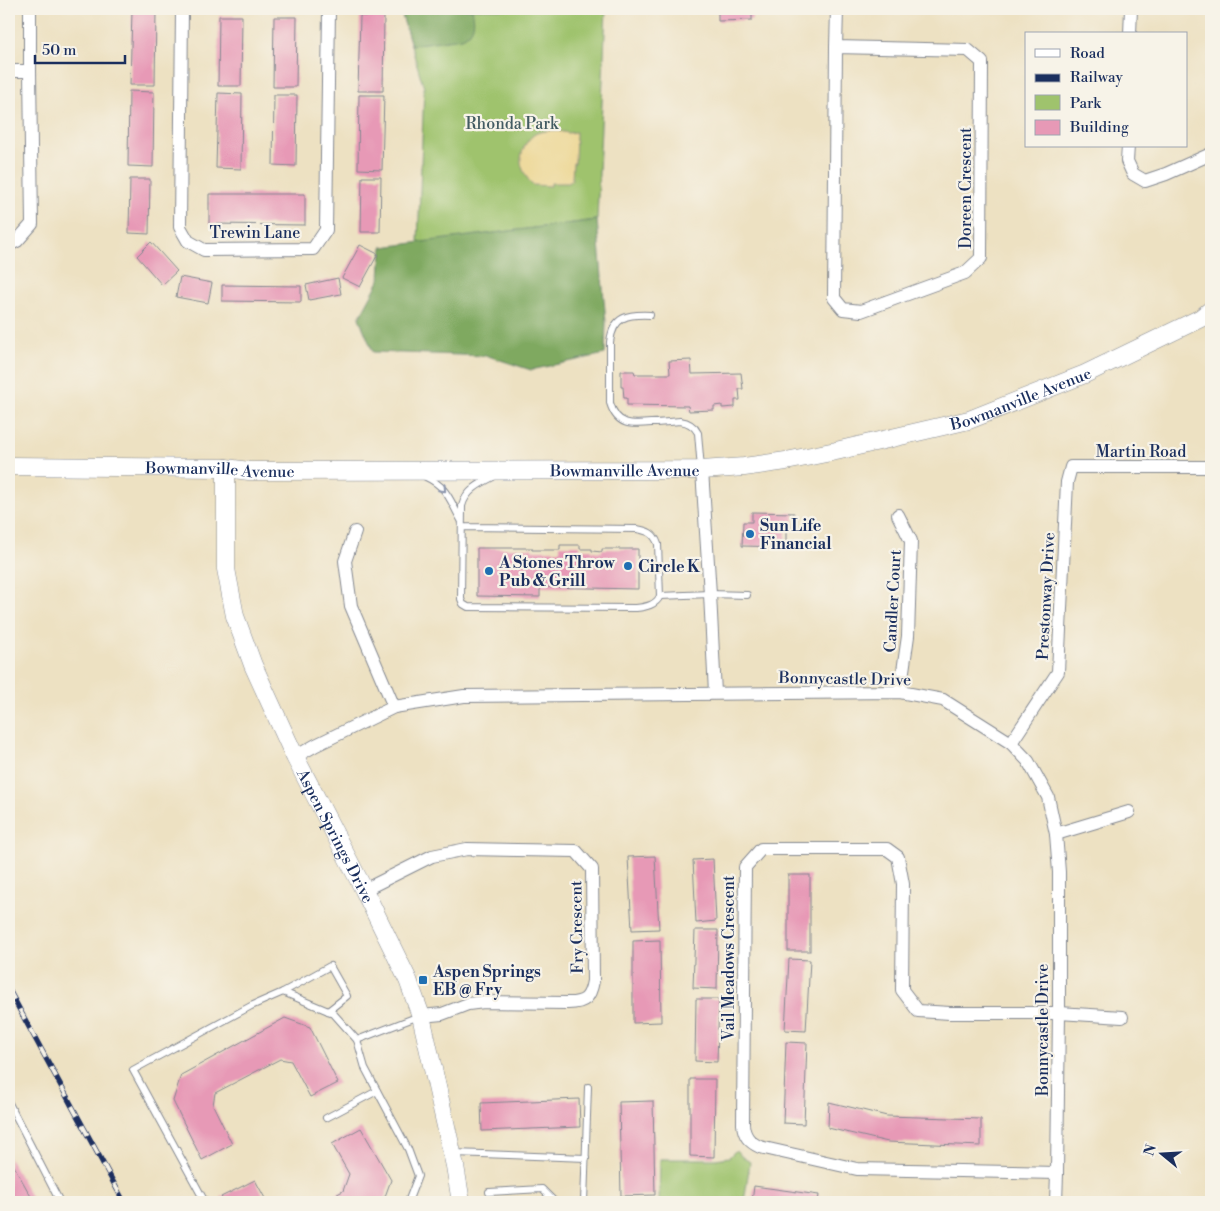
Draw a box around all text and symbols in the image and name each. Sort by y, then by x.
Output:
scale bar [35,32,125,64]
legend [1025,32,1188,148]
text: 50 m [42,41,76,60]
text: Road [1070,44,1105,63]
text: Railway [1070,68,1124,87]
text: Park [1070,94,1102,113]
park label: Rhonda Park [466,114,560,134]
text: Building [1069,118,1129,137]
street label: Doreen Crescent [956,127,976,249]
street label: Trewin Lane [210,223,300,243]
street label: Bowmanville Avenue [947,363,1095,435]
street label: Martin Road [1096,442,1186,462]
street label: Bowmanville Avenue [144,458,295,483]
street label: Bowmanville Avenue [549,461,700,481]
one-way arrow [437,483,446,492]
place label: Sun Life Financial [760,516,832,554]
marker: Sun Life Financial [744,528,756,540]
street label: Prestonway Drive [1033,532,1059,660]
street label: Candler Court [880,549,906,653]
place label: A Stones Throw Pub & Grill [498,553,616,591]
place label: Circle K [638,557,701,577]
marker: Circle K [622,560,634,572]
marker: A Stones Throw Pub & Grill [483,565,495,577]
street label: Bonnycastle Drive [778,668,911,690]
street label: Aspen Springs Drive [292,765,378,907]
street label: Vail Meadows Crescent [719,875,739,1042]
street label: Fry Crescent [566,880,588,974]
place label: Aspen Springs EB @ Fry [432,962,541,1000]
street label: Bonnycastle Drive [1033,964,1053,1097]
marker: Aspen Springs EB @ Fry [417,974,429,986]
north arrow [1138,1128,1188,1178]
text: N [1140,1142,1161,1158]

